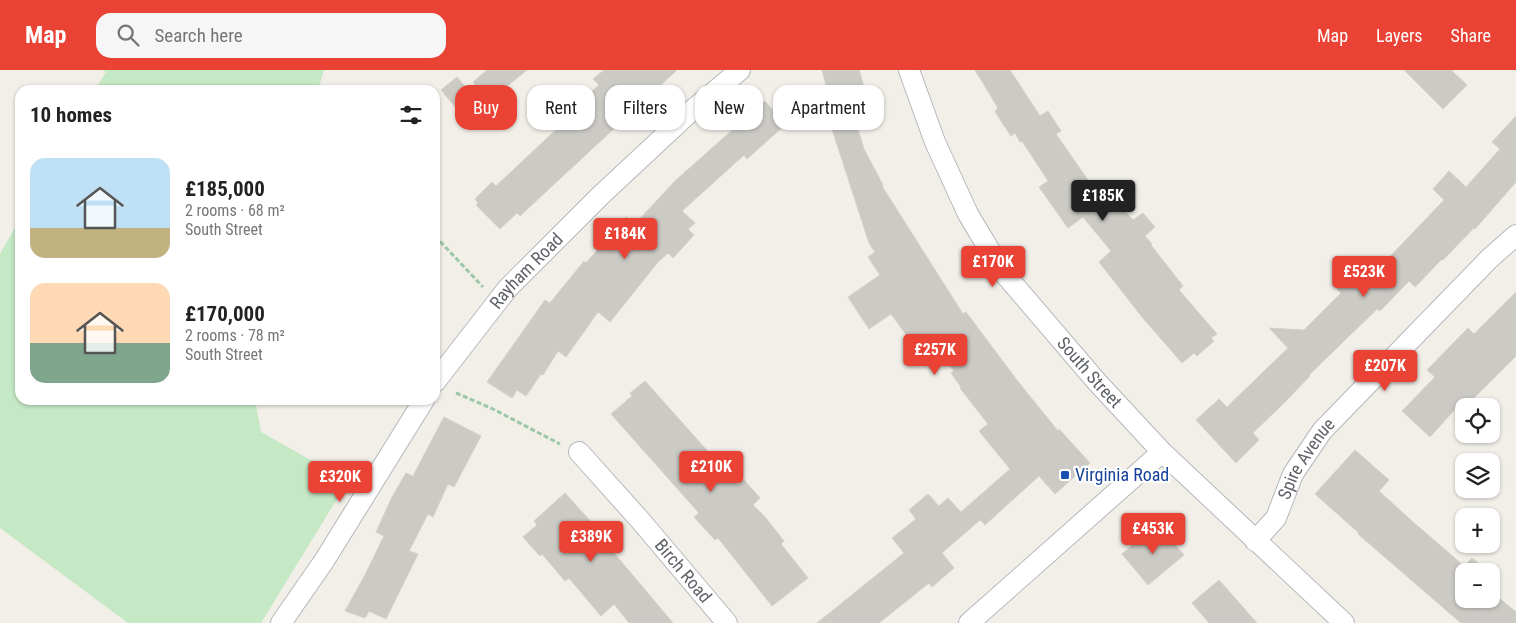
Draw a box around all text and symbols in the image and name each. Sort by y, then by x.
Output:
search box [96,13,446,58]
text: Map [25,21,66,49]
icon: search [114,21,142,49]
text: Search here [154,24,243,47]
text: Map [1317,25,1348,46]
text: Layers [1376,25,1423,46]
text: Share [1451,25,1491,46]
chip: Buy [455,85,517,130]
chip: Rent [527,85,595,130]
chip: Filters [605,85,685,130]
chip: New [695,85,763,130]
chip: Apartment [773,85,884,130]
icon: filters [397,101,425,129]
text: 10 homes [30,103,112,127]
text: £185,000 [185,177,265,201]
icon: home [70,178,130,238]
pin: £185K [1068,180,1138,222]
text: £185K [1082,186,1124,205]
text: 2 rooms · 68 m² [185,201,285,220]
pin: £184K [590,218,660,260]
text: South Street [185,220,263,239]
text: £184K [604,224,646,243]
street label: Rayham Road [485,228,567,313]
pin: £170K [958,246,1028,288]
text: £170K [972,252,1014,271]
pin: £523K [1329,256,1399,298]
text: £523K [1343,262,1385,281]
text: £170,000 [185,302,265,326]
icon: home [70,303,130,363]
text: 2 rooms · 78 m² [185,326,285,345]
street label: South Street [1053,332,1127,412]
pin: £257K [900,334,970,376]
text: £257K [914,340,956,359]
text: South Street [185,345,263,364]
pin: £207K [1350,350,1420,392]
text: £207K [1364,356,1406,375]
map controls [1455,398,1500,608]
button: locate [1455,398,1500,443]
street label: Spire Avenue [1273,413,1339,502]
pin: £210K [676,450,746,493]
button: layers [1455,453,1500,498]
text: £210K [690,457,732,476]
pin: £320K [305,460,375,503]
place label: Virginia Road [1075,464,1169,485]
text: £320K [319,467,361,486]
marker: Virginia Road [1059,469,1071,481]
button: + [1455,508,1500,553]
pin: £453K [1118,512,1188,555]
text: £453K [1132,519,1174,538]
pin: £389K [556,520,626,563]
text: £389K [570,527,612,546]
street label: Birch Road [651,535,716,607]
button: − [1455,563,1500,608]

